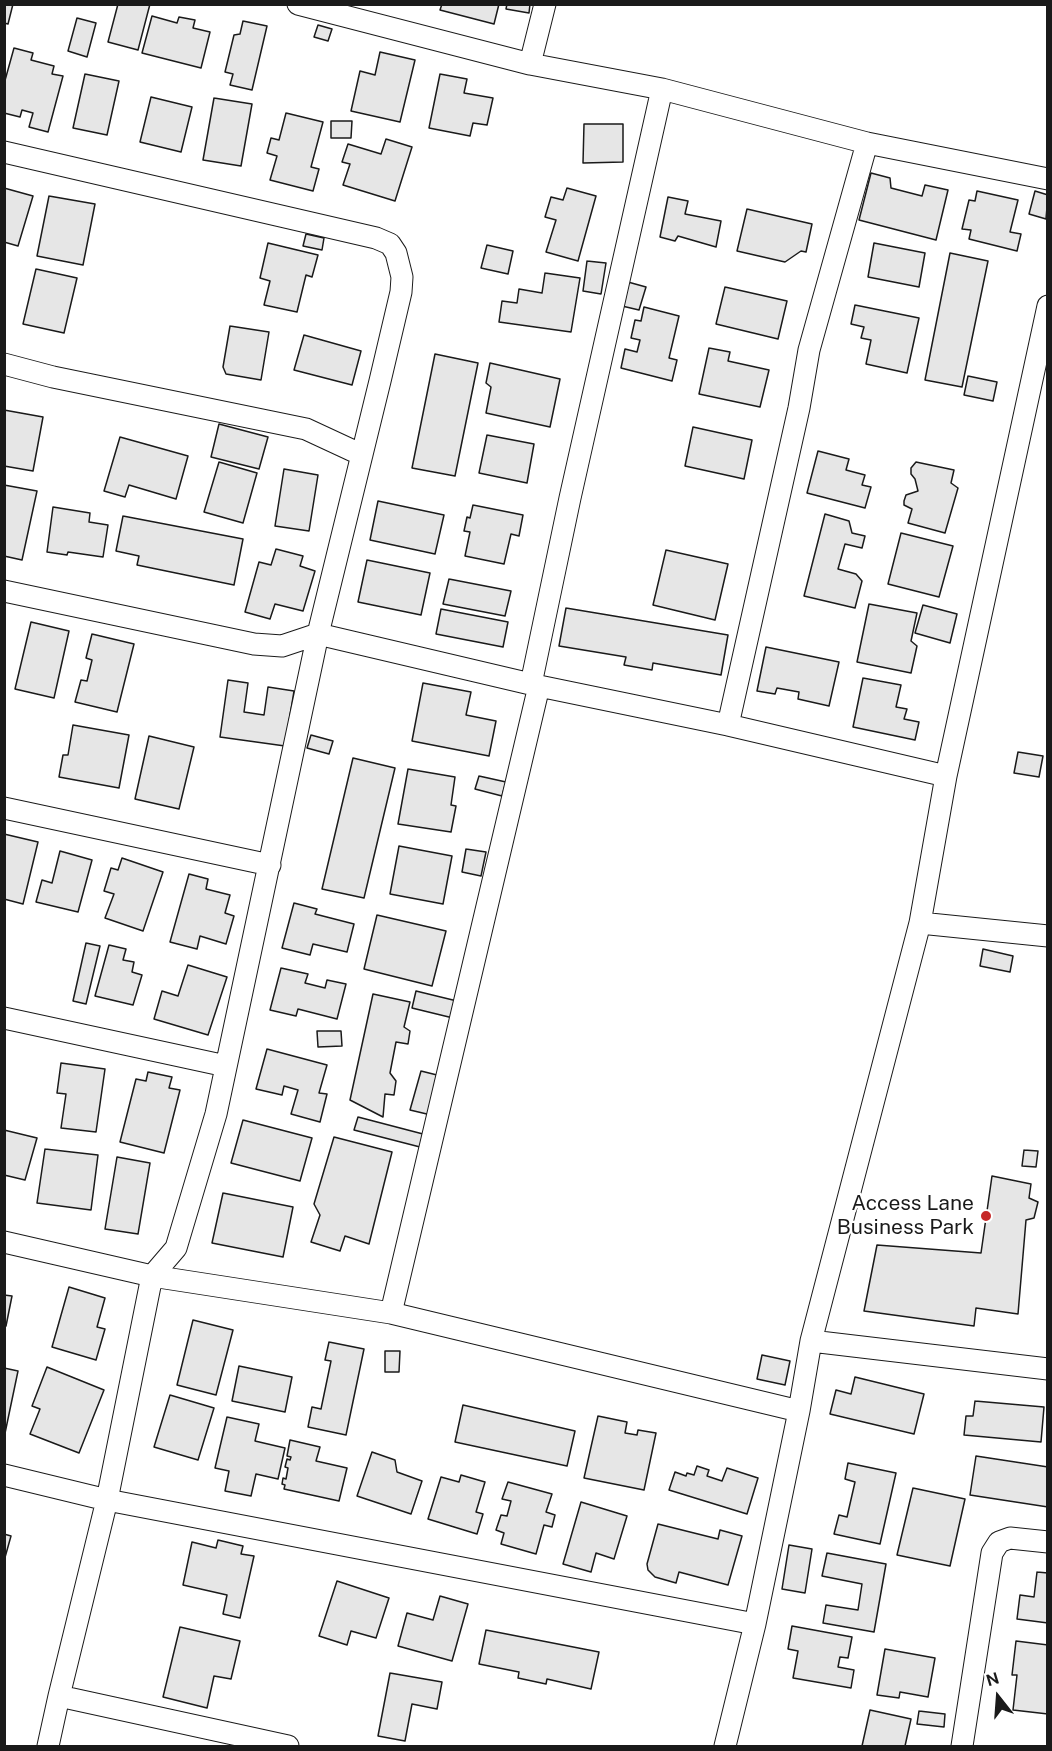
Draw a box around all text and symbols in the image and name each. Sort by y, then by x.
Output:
place label: Access Lane Business Park [837,1191,974,1241]
marker: Access Lane Business Park [979,1209,993,1223]
north arrow [968,1667,1028,1727]
text: N [984,1668,1001,1690]

